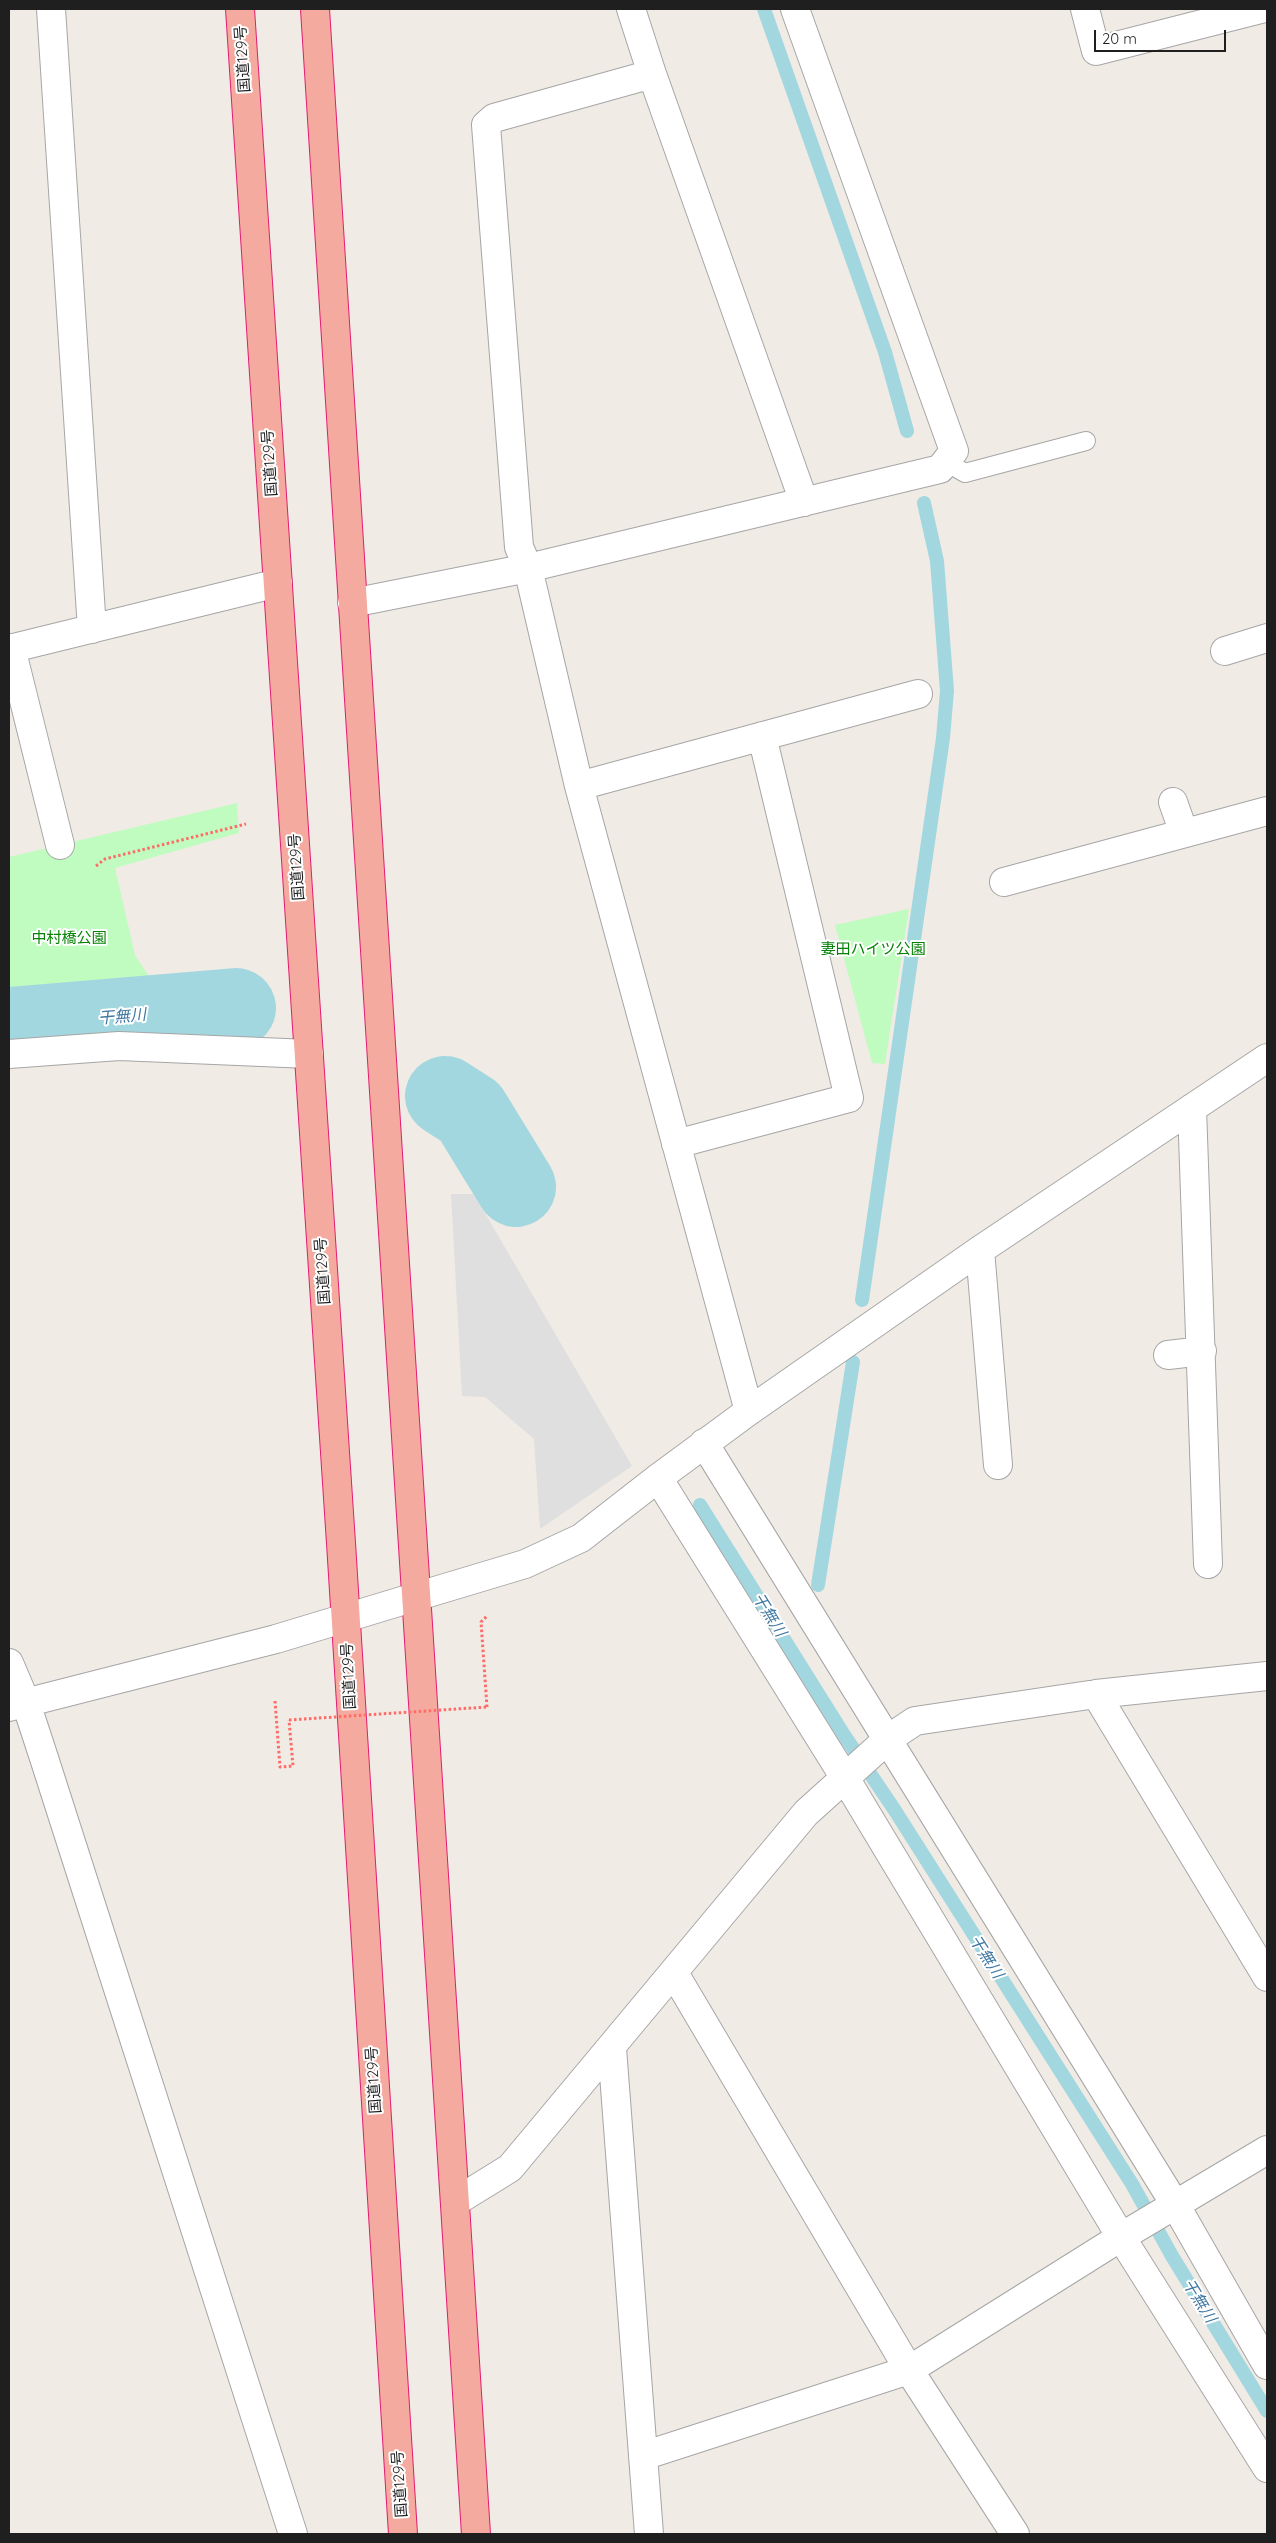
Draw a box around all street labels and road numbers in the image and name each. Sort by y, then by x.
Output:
street label: 国道129号 [232,25,254,93]
street label: 国道129号 [259,429,281,497]
street label: 国道129号 [286,833,308,901]
street label: 国道129号 [312,1237,334,1305]
street label: 国道129号 [338,1642,360,1710]
street label: 国道129号 [363,2046,385,2114]
street label: 国道129号 [389,2450,411,2518]

